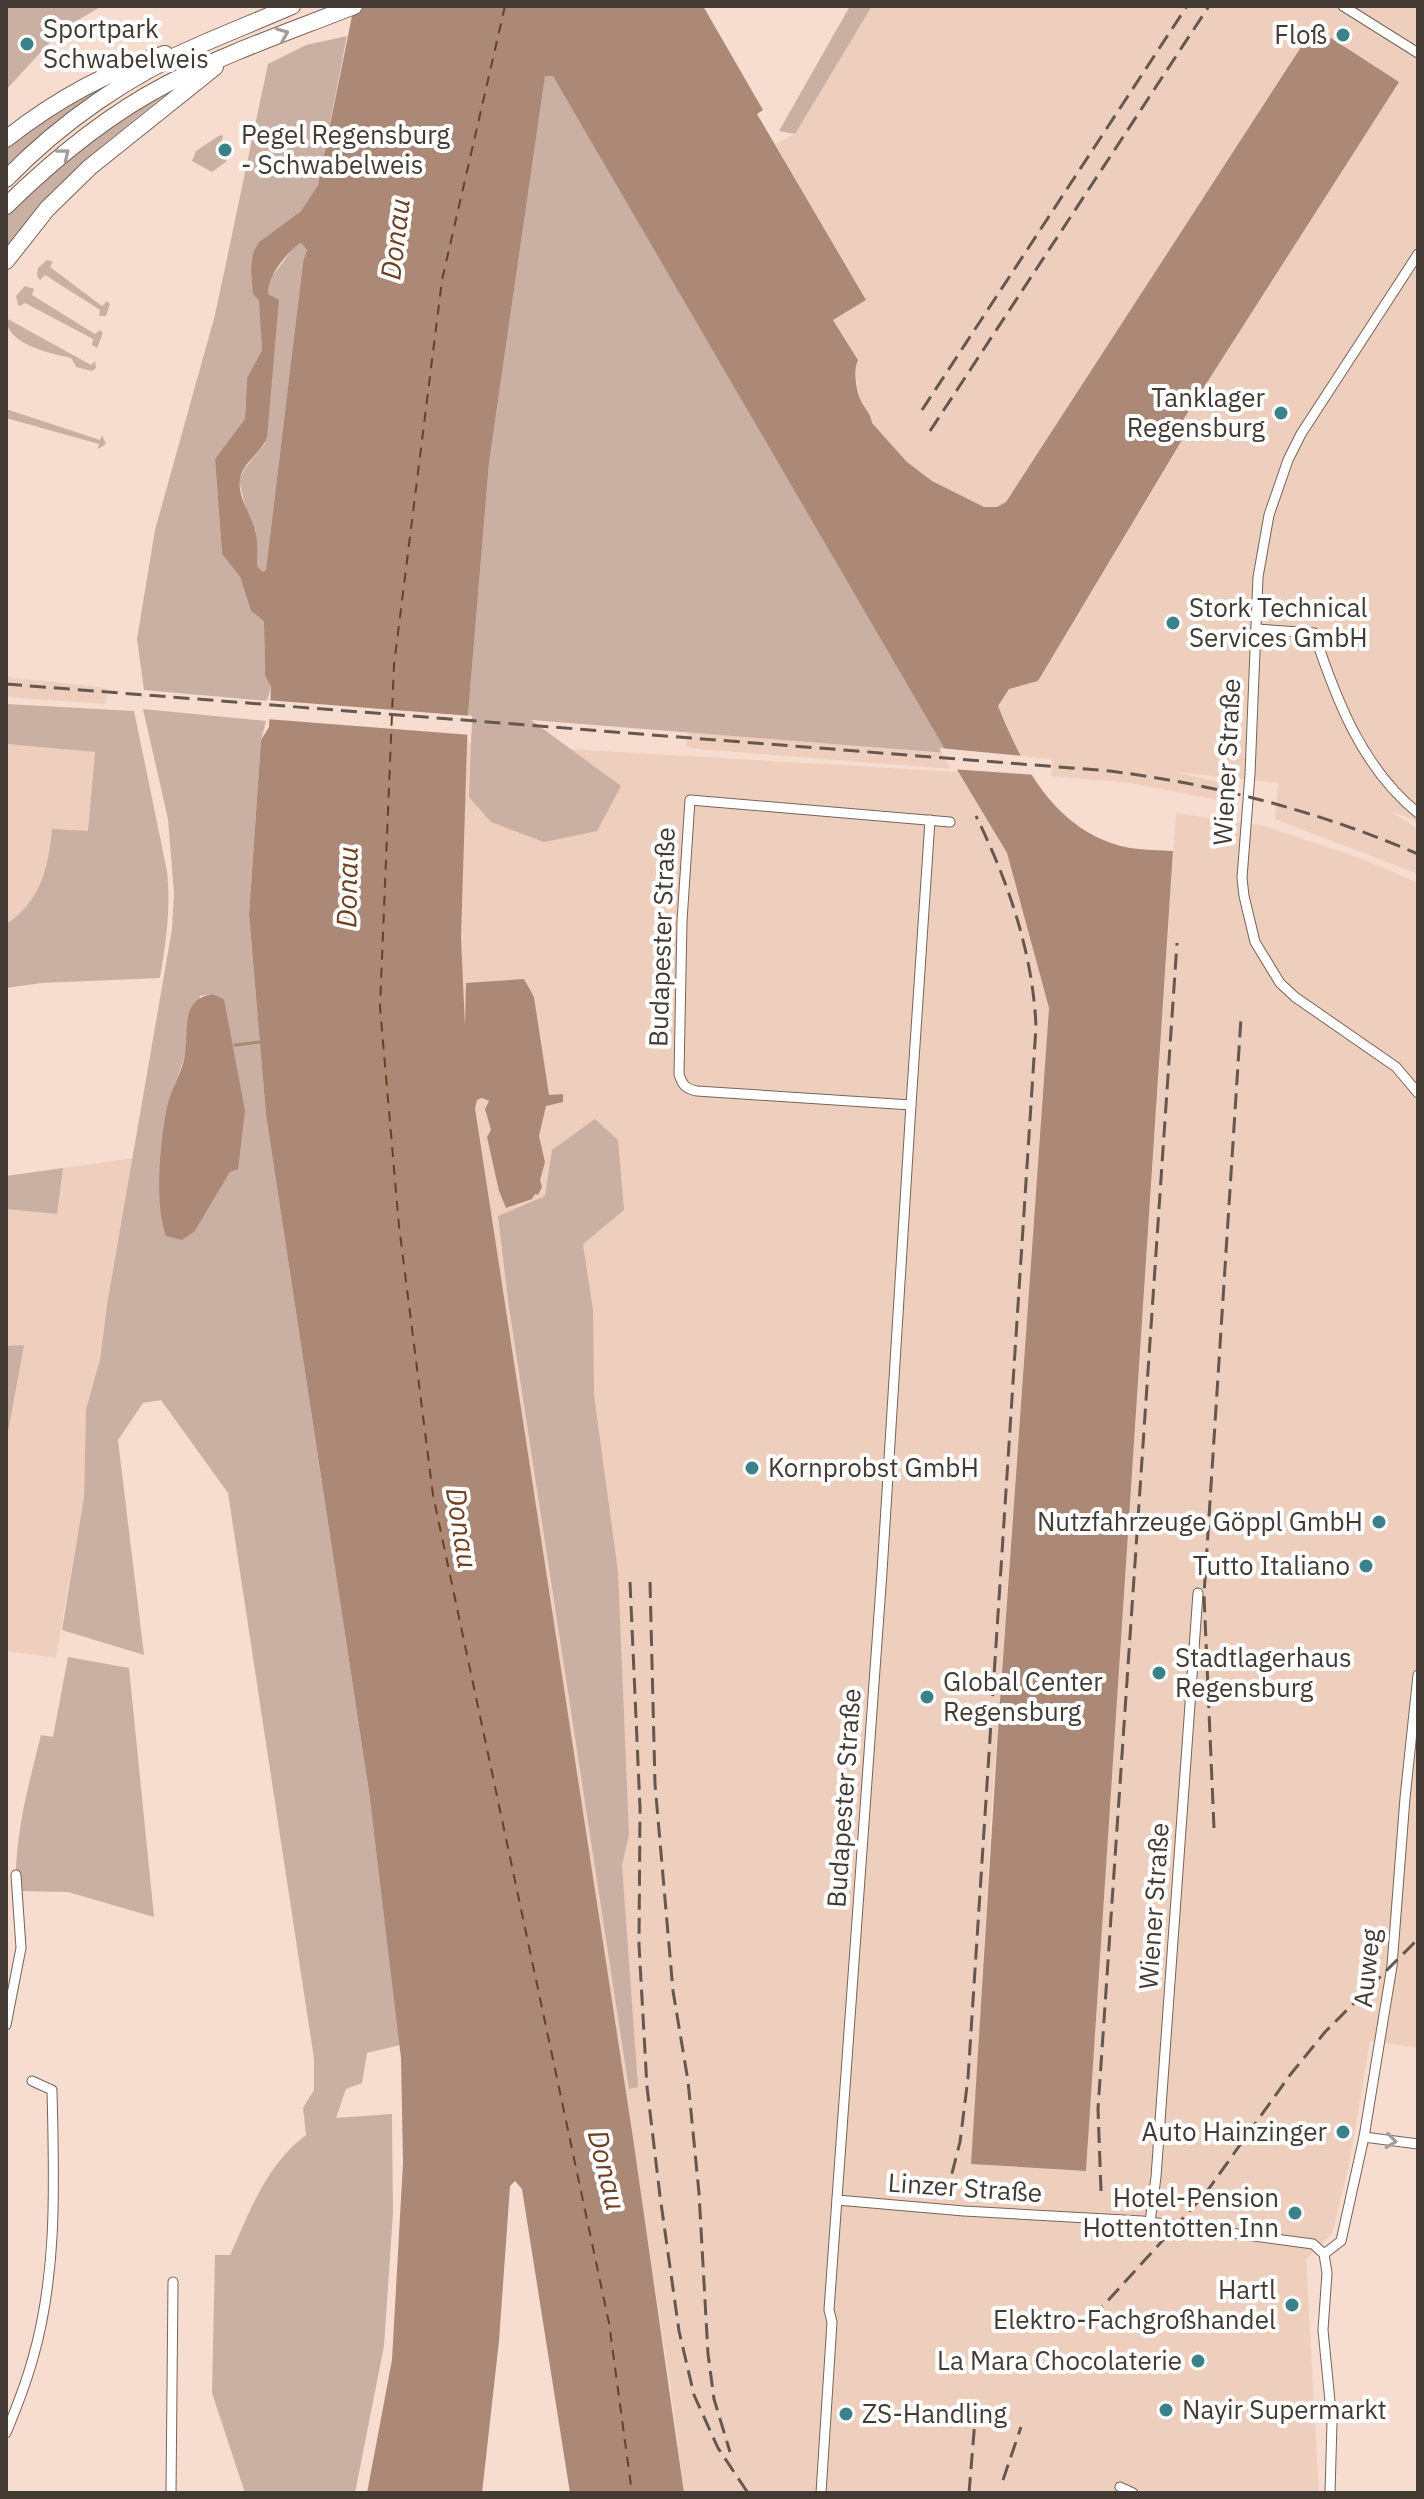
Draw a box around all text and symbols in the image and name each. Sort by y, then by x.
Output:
place label: Sportpark Schwabelweis [43,11,209,75]
place label: Floß [1274,17,1327,51]
marker: Floß [1334,26,1352,44]
one-way arrow [275,28,289,44]
marker: Sportpark Schwabelweis [18,35,36,53]
place label: Pegel Regensburg - Schwabelweis [241,117,450,181]
marker: Pegel Regensburg - Schwabelweis [216,141,234,159]
one-way arrow [55,149,69,164]
water label: Donau [371,196,418,282]
place label: Tanklager Regensburg [1127,380,1265,444]
marker: Tanklager Regensburg [1272,404,1290,422]
place label: Stork Technical Services GmbH [1189,590,1368,654]
marker: Stork Technical Services GmbH [1164,614,1182,632]
street label: Wiener Straße [1205,678,1247,846]
street label: Budapester Straße [640,826,682,1047]
water label: Donau [327,846,366,928]
place label: Kornprobst GmbH [768,1450,979,1484]
marker: Kornprobst GmbH [743,1459,761,1477]
water label: Donau [438,1485,487,1571]
place label: Nutzfahrzeuge Göppl GmbH [1037,1504,1363,1538]
marker: Nutzfahrzeuge Göppl GmbH [1370,1513,1388,1531]
place label: Tutto Italiano [1193,1548,1350,1582]
marker: Tutto Italiano [1357,1557,1375,1575]
place label: Stadtlagerhaus Regensburg [1175,1640,1352,1704]
place label: Global Center Regensburg [943,1664,1103,1728]
marker: Stadtlagerhaus Regensburg [1150,1664,1168,1682]
street label: Budapester Straße [818,1687,868,1909]
marker: Global Center Regensburg [918,1688,936,1706]
street label: Wiener Straße [1130,1821,1176,1990]
street label: Auweg [1345,1926,1387,2009]
place label: Auto Hainzinger [1142,2114,1327,2148]
marker: Auto Hainzinger [1334,2123,1352,2141]
water label: Donau [580,2126,635,2214]
one-way arrow [1385,2132,1398,2149]
street label: Linzer Straße [887,2165,1043,2209]
place label: Hotel-Pension Hottentotten Inn [1082,2180,1279,2244]
marker: Hotel-Pension Hottentotten Inn [1286,2204,1304,2222]
place label: Hartl Elektro-Fachgroßhandel [993,2272,1276,2336]
marker: Hartl Elektro-Fachgroßhandel [1283,2296,1301,2314]
place label: La Mara Chocolaterie [937,2343,1182,2377]
marker: La Mara Chocolaterie [1189,2352,1207,2370]
place label: Nayir Supermarkt [1182,2392,1387,2426]
place label: ZS-Handling [862,2396,1007,2430]
marker: Nayir Supermarkt [1157,2401,1175,2419]
marker: ZS-Handling [837,2405,855,2423]

